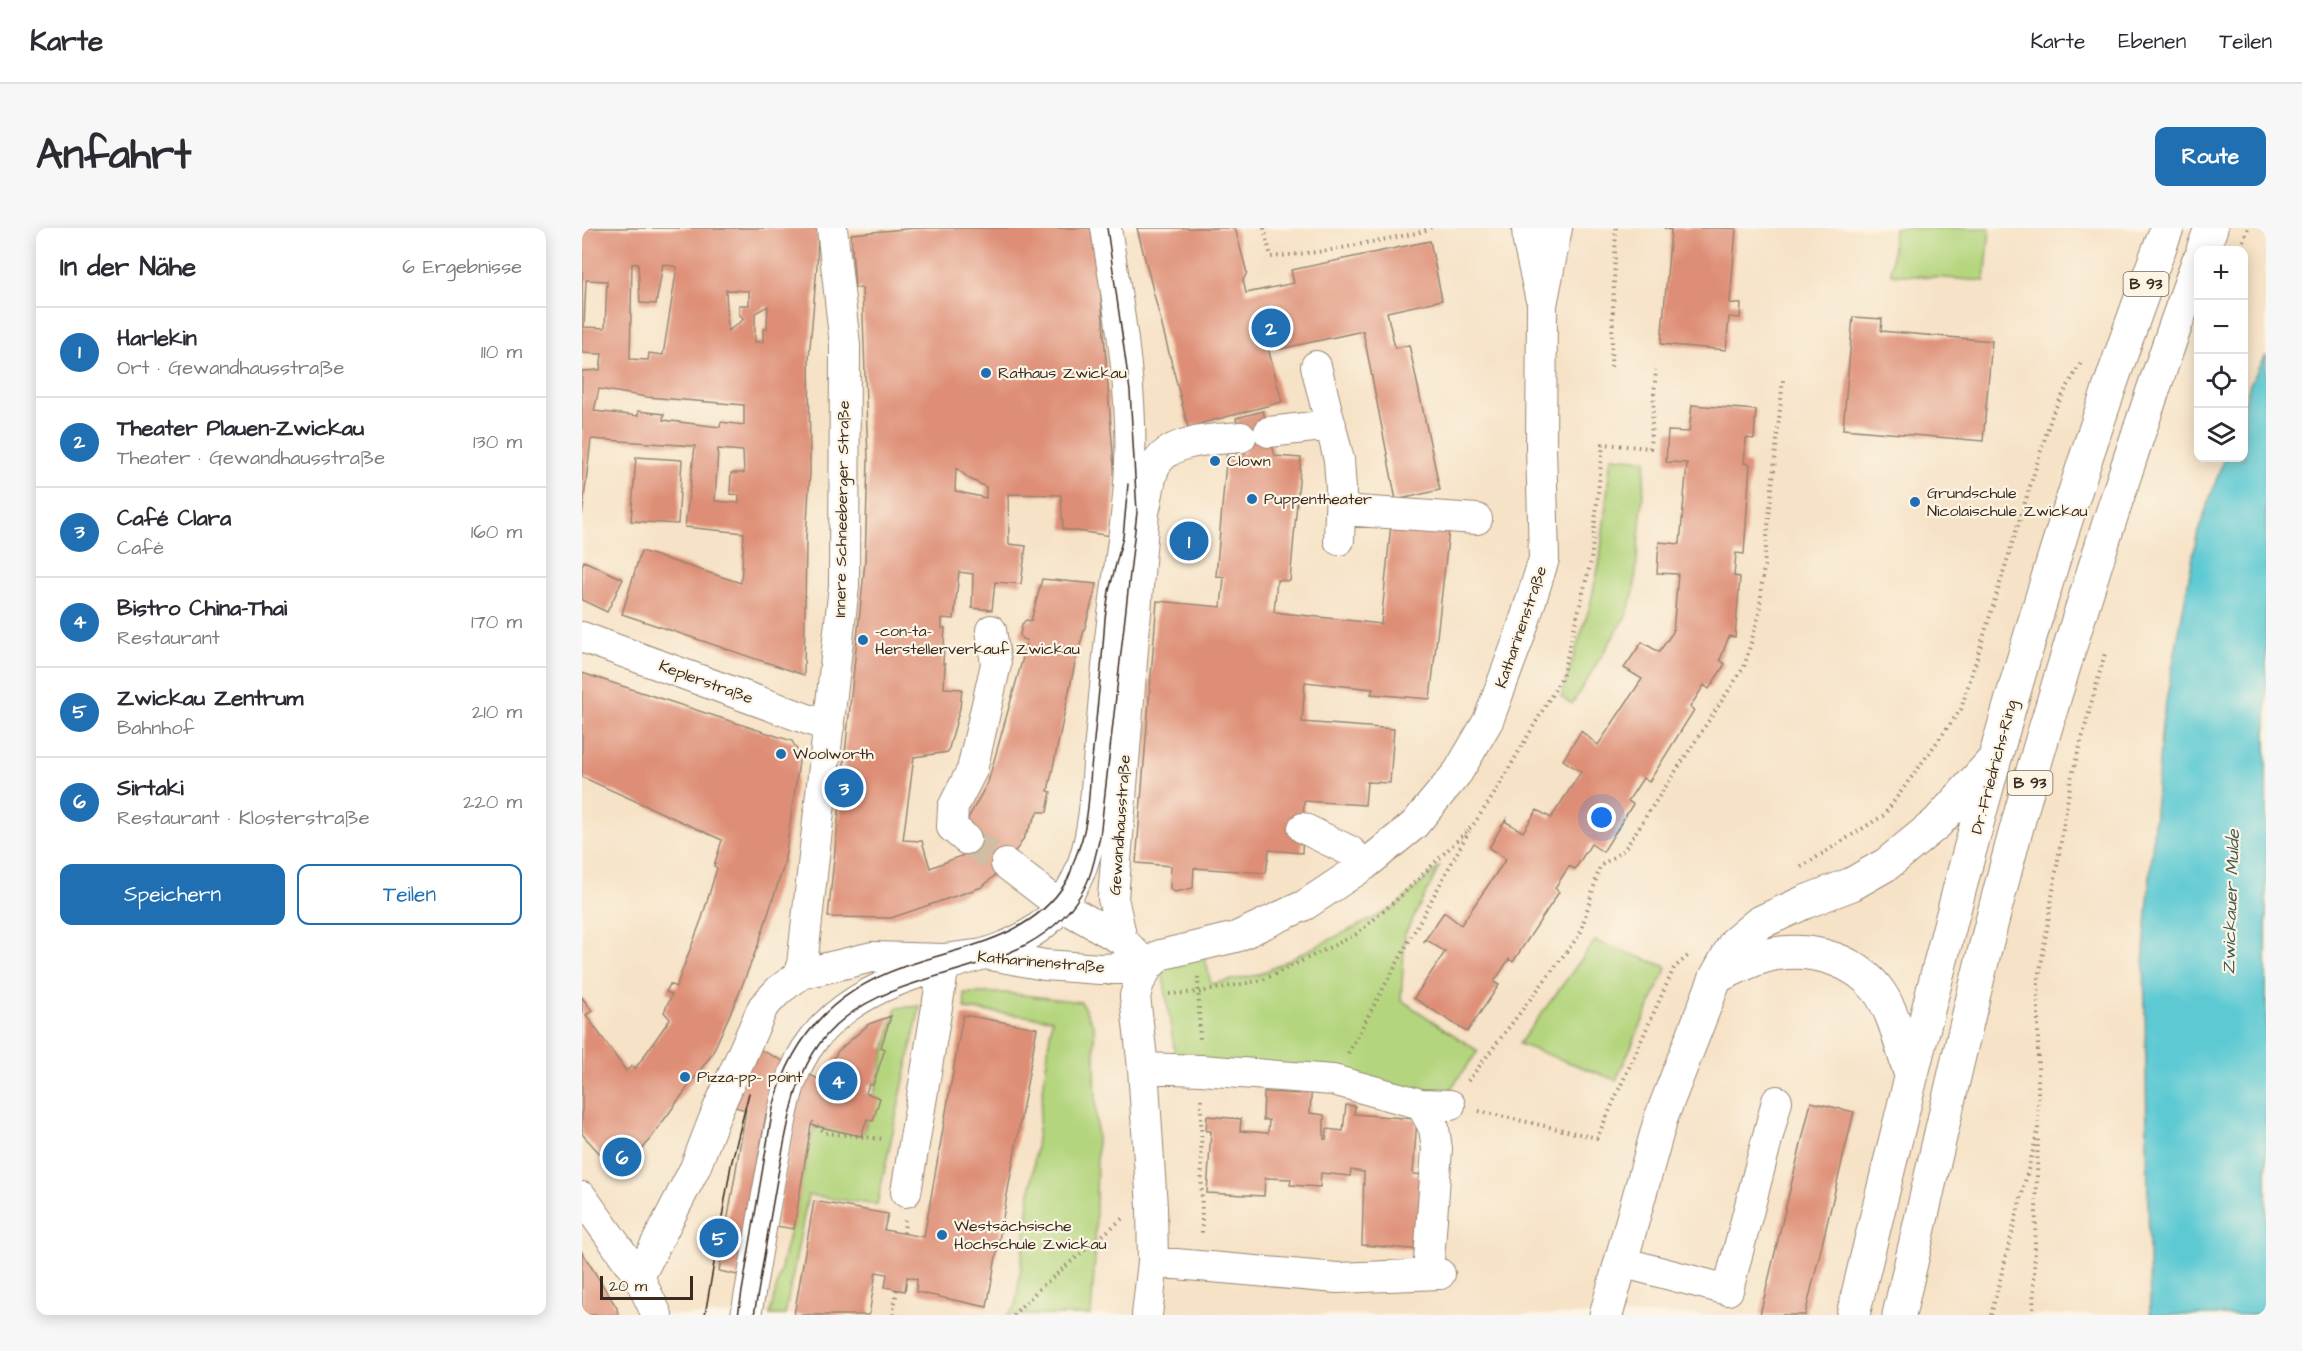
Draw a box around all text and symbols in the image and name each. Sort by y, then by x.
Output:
text: Karte [30,22,103,61]
text: Karte [2030,27,2085,56]
text: Ebenen [2118,27,2186,56]
text: Teilen [2219,27,2272,56]
text: Anfahrt [36,127,191,185]
button: Route [2155,127,2266,186]
map controls [2194,246,2248,462]
button: + [2194,246,2248,300]
text: In der Nähe [60,249,196,285]
text: 6 Ergebnisse [402,253,522,281]
road number: B 93 [2124,272,2168,296]
button: − [2194,300,2248,354]
pin: 2 [1252,306,1290,350]
text: Harlekin [117,323,197,354]
text: 1 [78,338,81,366]
text: 110 m [481,338,522,366]
text: Ort · Gewandhausstraße [117,354,344,382]
button: locate [2194,354,2248,408]
place label: Rathaus Zwickau [998,362,1127,384]
marker: Rathaus Zwickau [979,366,993,380]
street label: Innere Schneeberger Straße [829,400,856,618]
button: layers [2194,408,2248,462]
text: Theater Plauen-Zwickau [117,413,364,444]
text: 2 [74,428,85,456]
text: 130 m [473,428,522,456]
text: Theater · Gewandhausstraße [117,444,385,472]
place label: Clown [1227,450,1271,472]
marker: Clown [1208,454,1222,468]
place label: Grundschule Nicolaischule Zwickau [1927,482,2088,522]
place label: Puppentheater [1264,488,1372,510]
marker: Puppentheater [1245,492,1259,506]
marker: Grundschule Nicolaischule Zwickau [1908,495,1922,509]
text: Café Clara [117,503,231,534]
text: 3 [74,518,85,546]
text: 160 m [471,518,522,546]
pin: 1 [1170,518,1208,564]
text: Café [117,534,164,562]
street label: Katharinenstraße [1490,563,1552,691]
text: Bistro China-Thai [117,593,287,624]
text: 4 [73,608,86,636]
text: 170 m [471,608,522,636]
place label: -con-ta- Herstellerverkauf Zwickau [875,620,1080,660]
text: Restaurant [117,624,220,652]
marker: -con-ta- Herstellerverkauf Zwickau [856,633,870,647]
street label: Keplerstraße [656,655,756,709]
text: Zwickau Zentrum [117,683,303,714]
text: 5 [72,698,87,726]
text: 210 m [472,698,522,726]
street label: Dr.-Friedrichs-Ring [1966,698,2023,837]
text: Bahnhof [117,714,194,742]
place label: Woolworth [793,743,874,765]
marker: Woolworth [774,747,788,761]
street label: Gewandhausstraße [1104,754,1136,896]
pin: 3 [824,766,864,810]
road number: B 93 [2008,771,2052,795]
text: Sirtaki [117,773,184,804]
text: 6 [73,788,86,816]
text: 220 m [463,788,522,816]
your location [1587,803,1616,832]
text: Restaurant · Klosterstraße [117,804,370,832]
water label: Zwickauer Mulde [2216,828,2246,975]
button: Speichern [60,864,285,925]
button: Teilen [297,864,522,925]
street label: Katharinenstraße [976,945,1106,979]
pin: 4 [818,1058,858,1104]
place label: Pizza-pp- point [697,1066,803,1088]
marker: Pizza-pp- point [678,1070,692,1084]
pin: 6 [602,1134,642,1180]
place label: Westsächsische Hochschule Zwickau [954,1215,1107,1255]
pin: 5 [700,1216,738,1260]
marker: Westsächsische Hochschule Zwickau [935,1228,949,1242]
scale bar [600,1273,693,1300]
text: 20 m [609,1275,647,1297]

